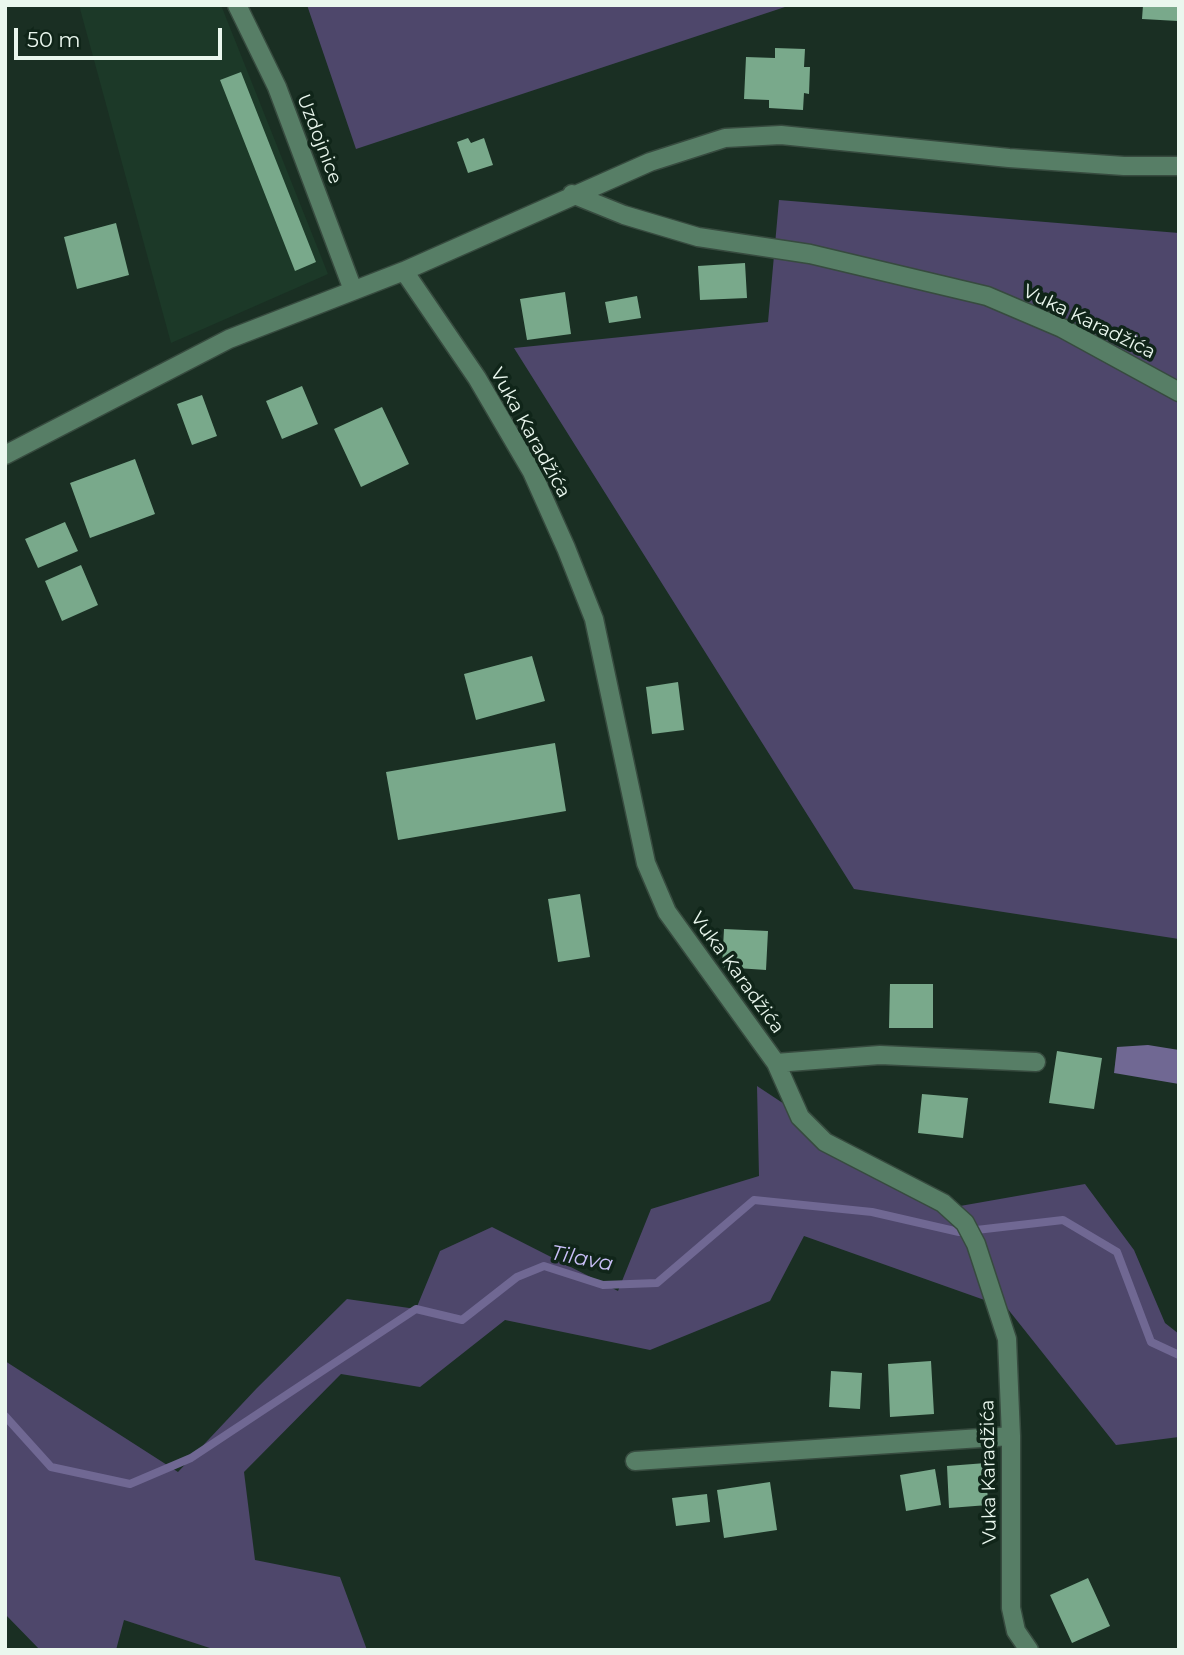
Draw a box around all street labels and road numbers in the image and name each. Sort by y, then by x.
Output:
street label: Uzdojnice [291,91,347,187]
street label: Vuka Karadžića [1019,280,1159,364]
street label: Vuka Karadžića [485,364,575,502]
street label: Vuka Karadžića [685,908,789,1038]
street label: Vuka Karadžića [976,1399,1002,1545]

